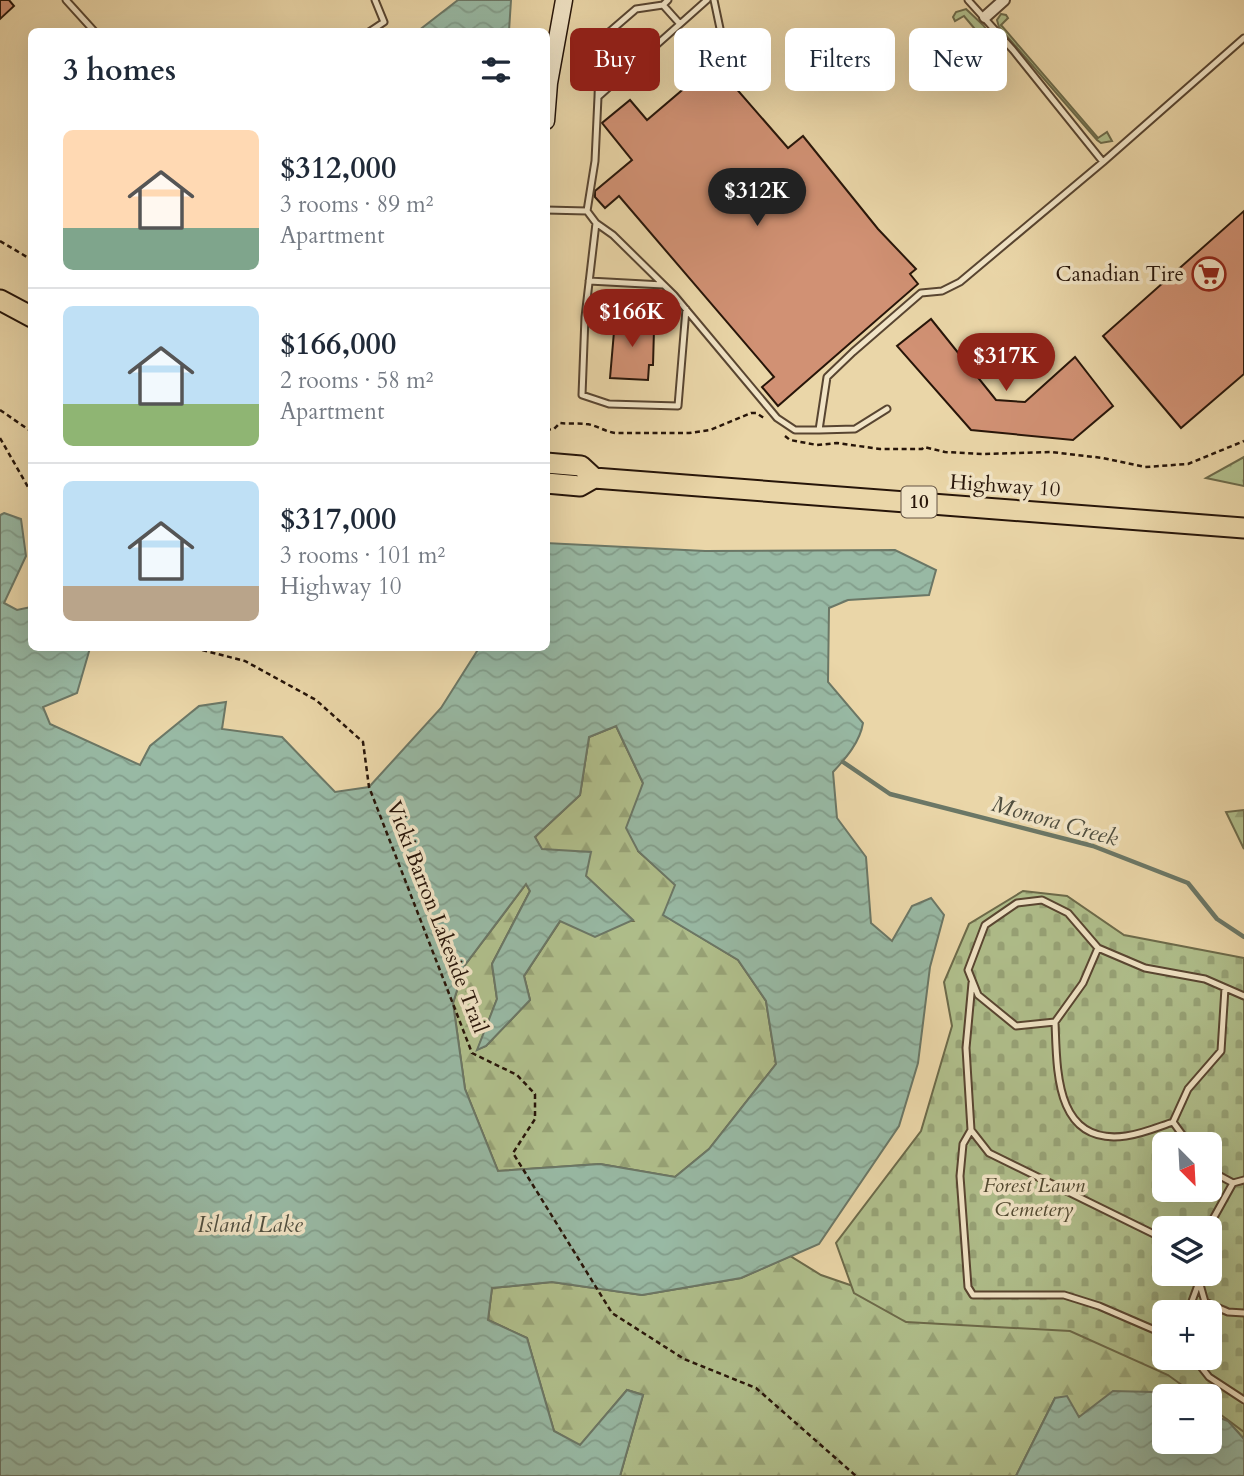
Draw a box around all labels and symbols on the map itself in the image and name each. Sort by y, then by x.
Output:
pin: $312K [708,168,806,228]
supermarket icon: Canadian Tire [1190,255,1228,293]
place label: Canadian Tire [1056,260,1184,289]
pin: $166K [583,290,681,349]
pin: $317K [957,334,1055,393]
street label: Highway 10 [949,468,1061,504]
road number: 10 [902,486,936,517]
water label: Monora Creek [988,788,1123,854]
street label: Vicki Barron Lakeside Trail [379,797,495,1037]
north arrow [1152,1132,1222,1202]
park label: Forest Lawn Cemetery [983,1171,1086,1224]
water label: Island Lake [197,1209,303,1240]

